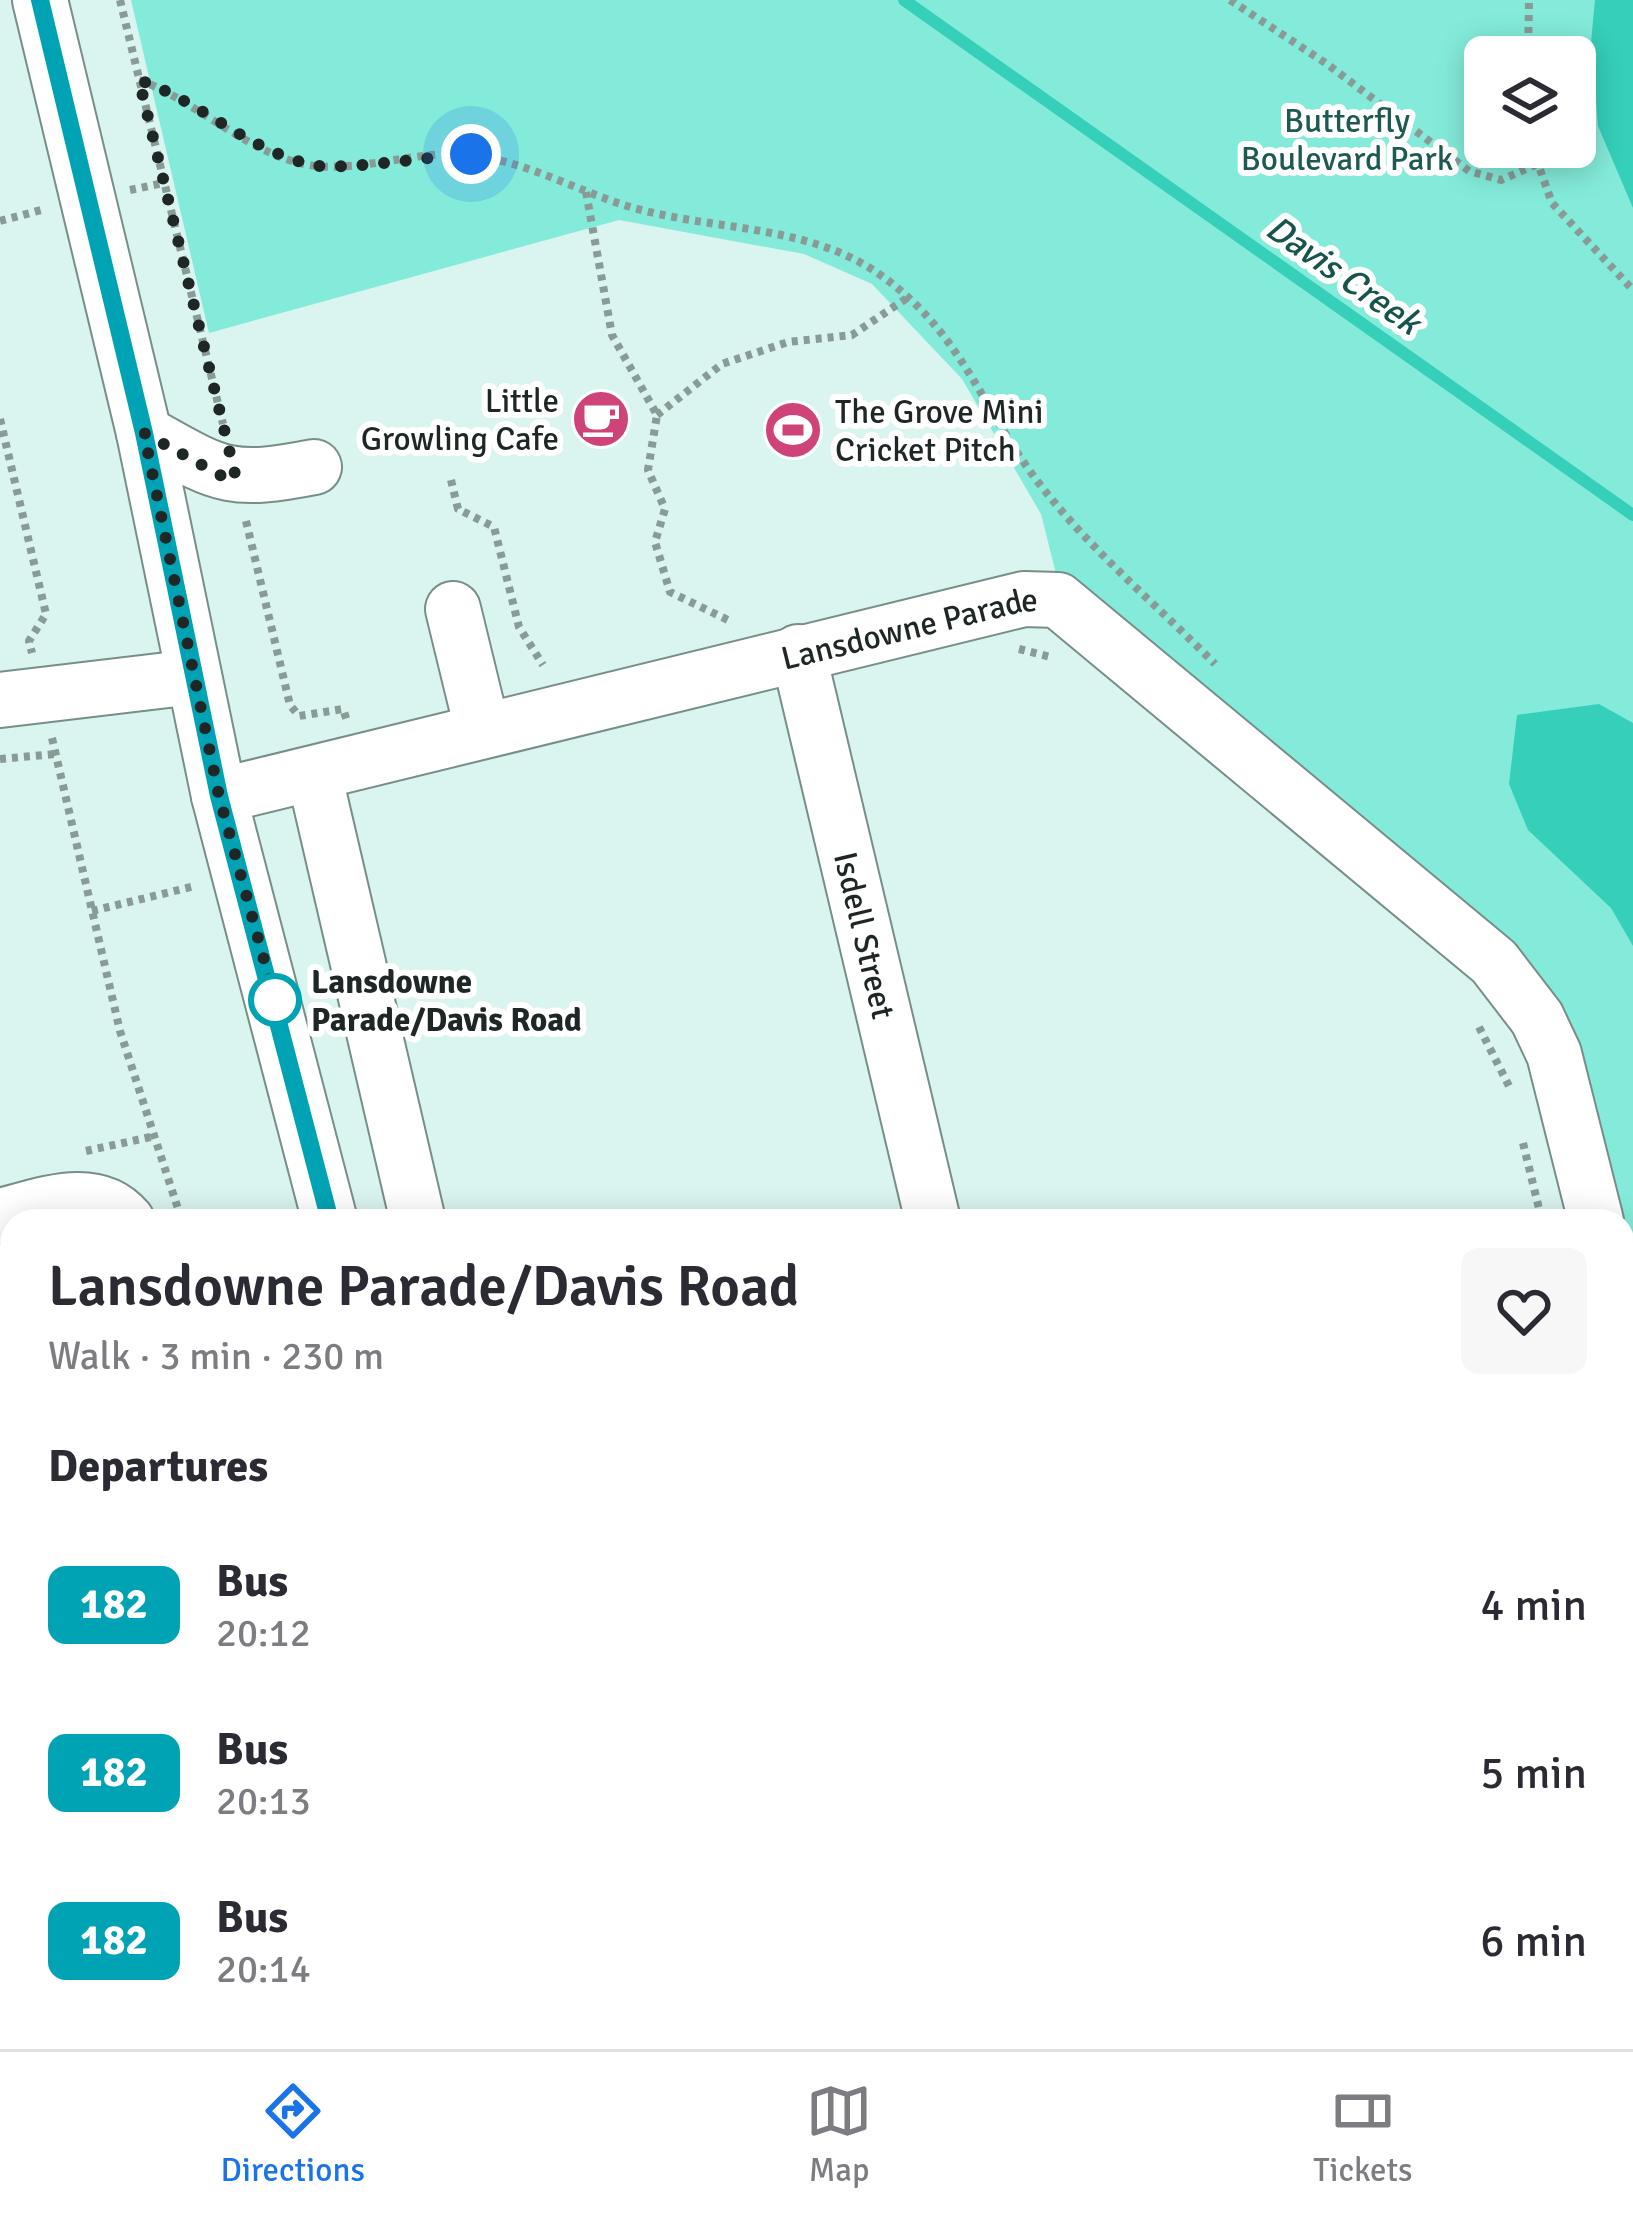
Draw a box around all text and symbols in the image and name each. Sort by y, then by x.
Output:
map controls [1464,36,1596,168]
button: layers [1464,36,1596,168]
park label: Butterfly Boulevard Park [1241,101,1453,180]
your location [441,124,501,184]
water label: Davis Creek [1257,206,1432,347]
place label: Little Growling Cafe [361,381,559,460]
cafe icon: Little Growling Cafe [570,388,632,450]
place label: The Grove Mini Cricket Pitch [835,392,1043,471]
sports icon: The Grove Mini Cricket Pitch [762,399,824,461]
street label: Lansdowne Parade [777,580,1038,680]
street label: Isdell Street [824,848,903,1023]
place label: Lansdowne Parade/Davis Road [311,962,582,1041]
marker: Lansdowne Parade/Davis Road [250,975,300,1025]
button: heart [1461,1248,1587,1374]
text: Lansdowne Parade/Davis Road [48,1251,799,1322]
text: Walk · 3 min · 230 m [48,1332,384,1380]
text: Departures [48,1439,268,1494]
text: Bus [216,1554,288,1609]
text: 4 min [1480,1578,1587,1633]
text: 182 [80,1579,148,1630]
text: 20:12 [216,1609,311,1657]
text: Bus [216,1722,288,1777]
text: 5 min [1480,1746,1587,1801]
text: 182 [80,1747,148,1798]
text: 20:13 [216,1777,311,1825]
text: Bus [216,1890,288,1945]
text: 6 min [1480,1914,1587,1969]
text: 182 [80,1915,148,1966]
text: 20:14 [216,1945,311,1993]
tab: Directions [221,2078,365,2191]
tab: Map [806,2078,872,2191]
tab: Tickets [1313,2078,1412,2191]

